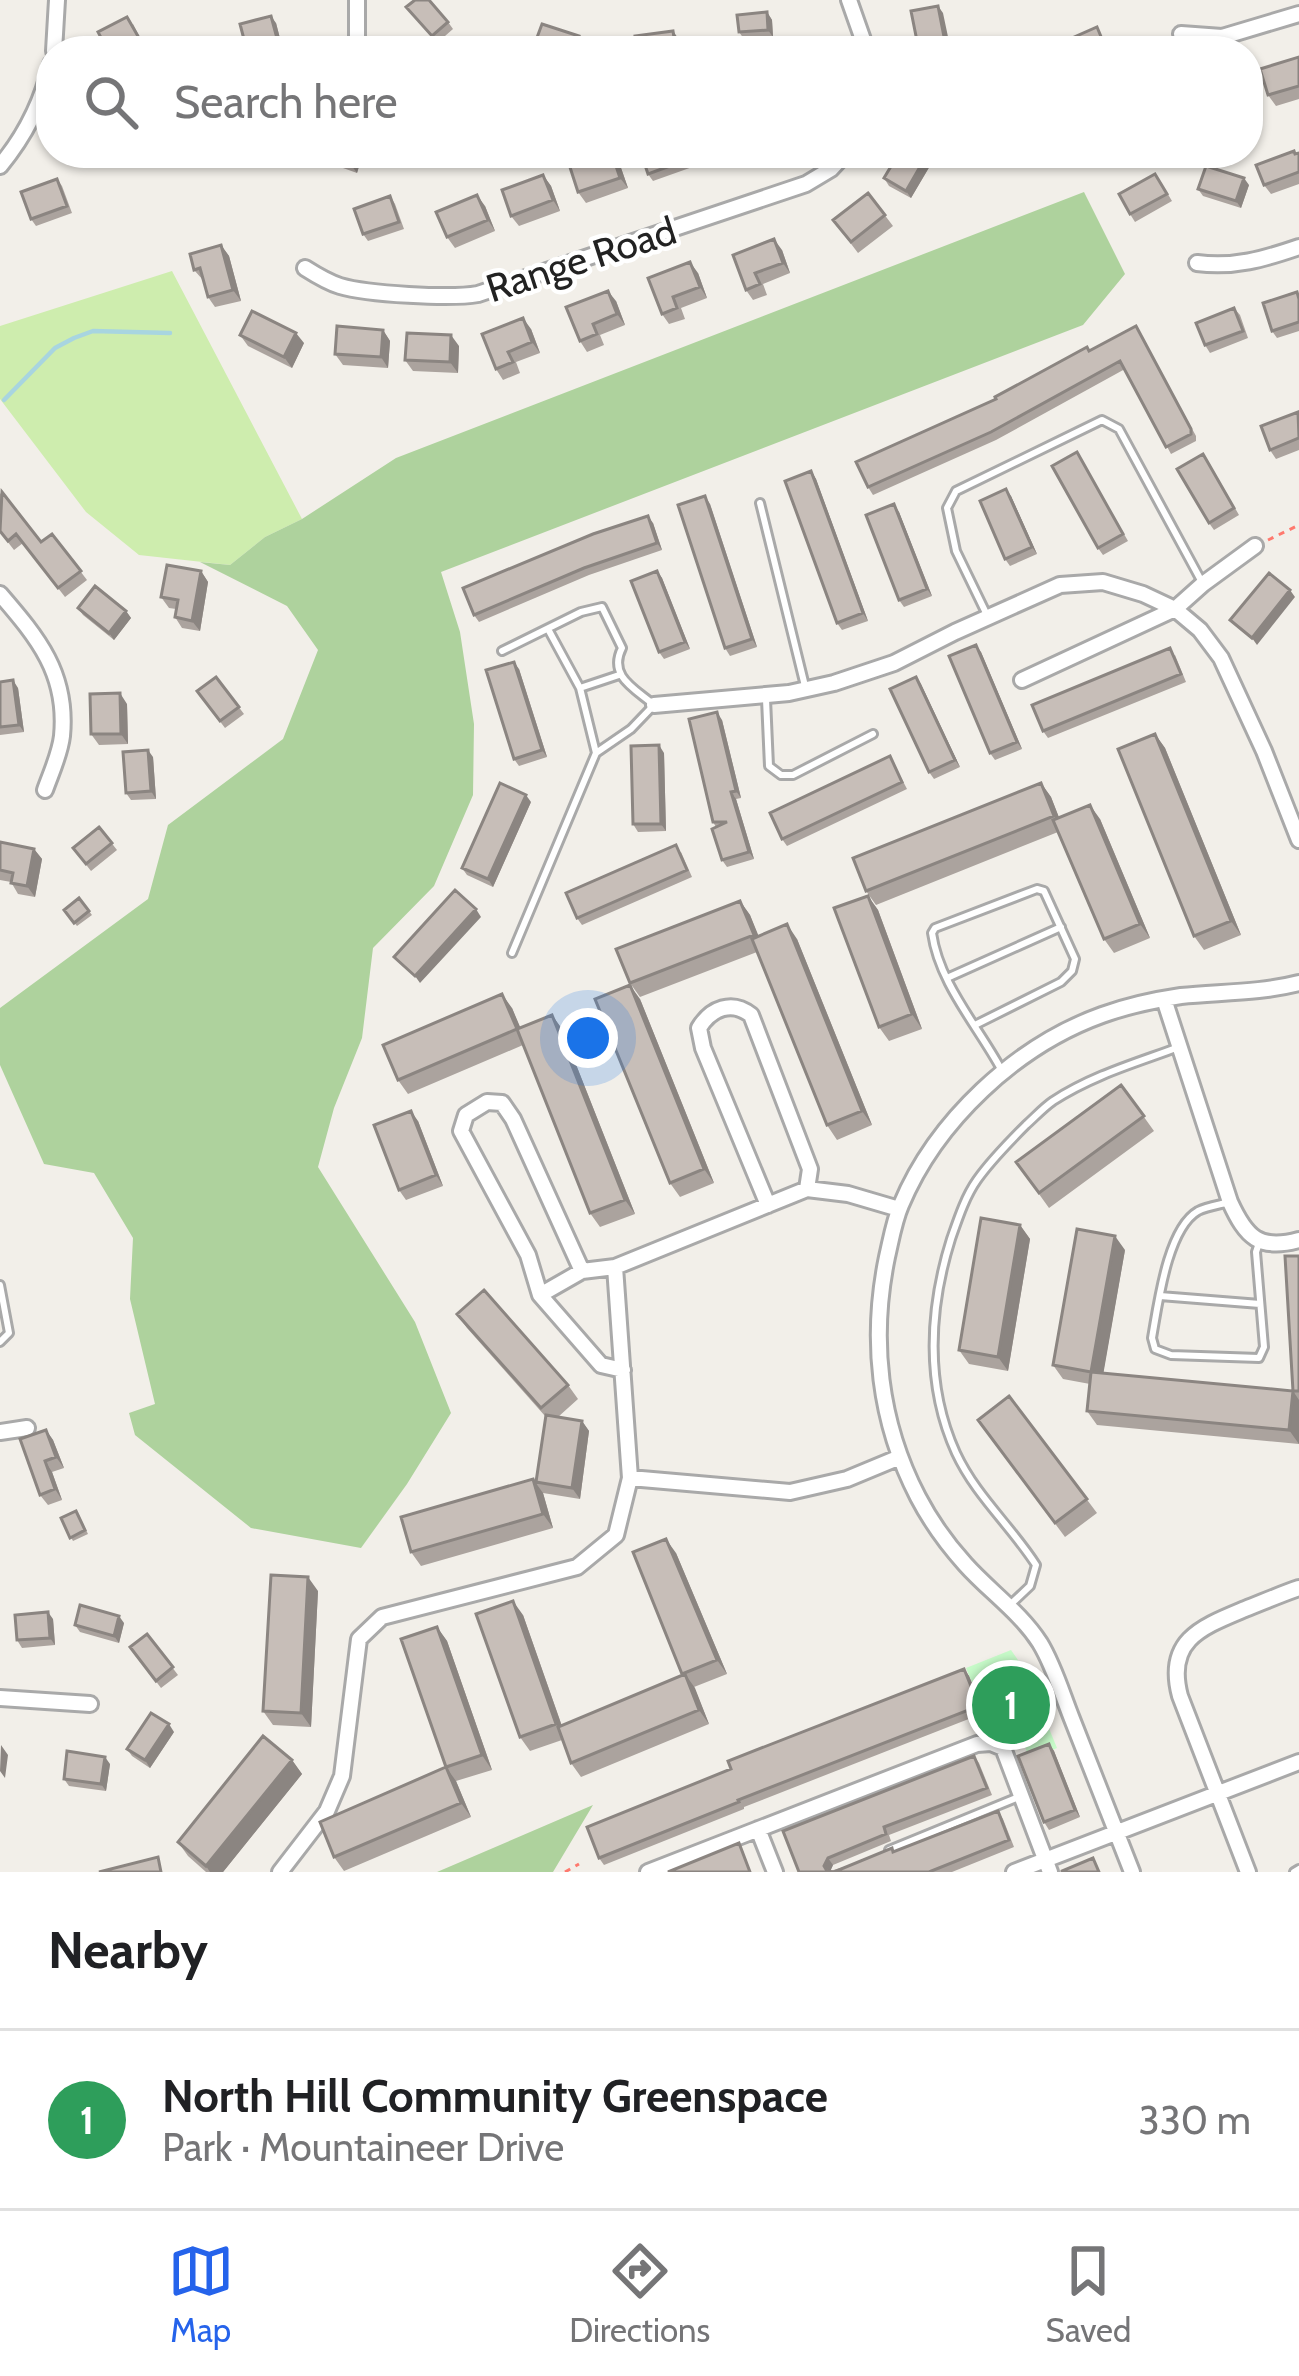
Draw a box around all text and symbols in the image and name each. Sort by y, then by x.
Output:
search box [36,36,1263,168]
icon: search [78,69,144,135]
text: Search here [174,75,398,129]
street label: Range Road [480,206,682,312]
your location [558,1008,618,1068]
pin: 1 [972,1660,1050,1750]
text: Nearby [48,1919,208,1981]
text: North Hill Community Greenspace [162,2069,828,2123]
text: 1 [80,2096,94,2144]
text: 330 m [1139,2096,1251,2144]
text: Park · Mountaineer Drive [162,2123,564,2171]
tab: Map [168,2238,234,2350]
tab: Directions [569,2238,710,2350]
tab: Saved [1046,2238,1131,2350]

